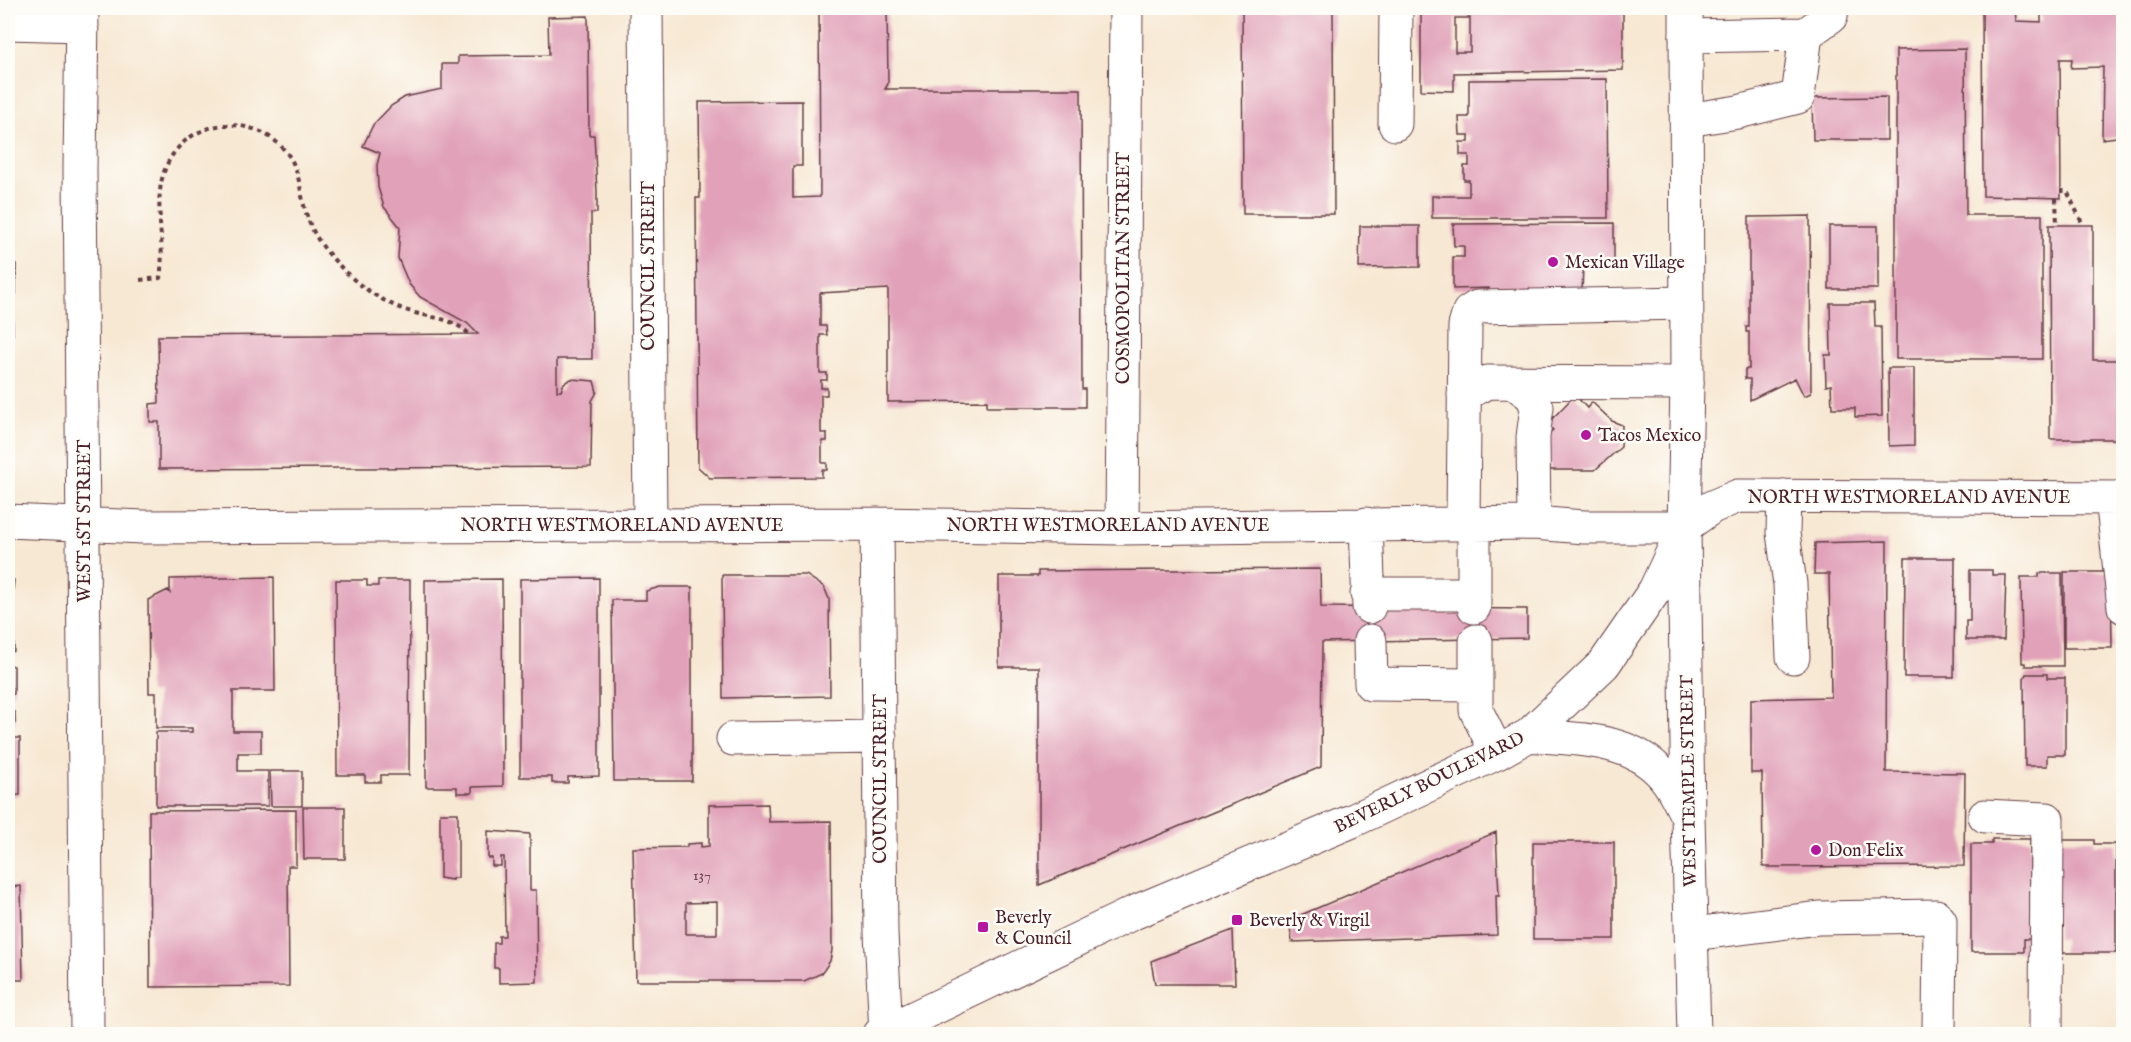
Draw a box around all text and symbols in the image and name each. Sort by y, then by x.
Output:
street label: COSMOPOLITAN STREET [1113,152,1136,384]
street label: COUNCIL STREET [638,181,661,351]
place label: Mexican Village [1565,252,1685,275]
marker: Mexican Village [1546,255,1560,269]
place label: Tacos Mexico [1598,425,1701,448]
marker: Tacos Mexico [1579,428,1593,442]
street label: WEST 1ST STREET [74,440,97,602]
street label: NORTH WESTMORELAND AVENUE [1747,487,2071,510]
street label: NORTH WESTMORELAND AVENUE [460,515,784,538]
street label: NORTH WESTMORELAND AVENUE [946,515,1270,538]
street label: WEST TEMPLE STREET [1676,675,1703,887]
street label: COUNCIL STREET [870,694,893,864]
street label: BEVERLY BOULEVARD [1331,727,1528,839]
place label: Don Felix [1828,840,1904,863]
marker: Don Felix [1809,843,1823,857]
house number: 137 [693,866,711,885]
place label: Beverly & Council [995,907,1071,951]
place label: Beverly & Virgil [1249,910,1370,933]
marker: Beverly & Virgil [1230,913,1244,927]
marker: Beverly & Council [976,920,990,934]

